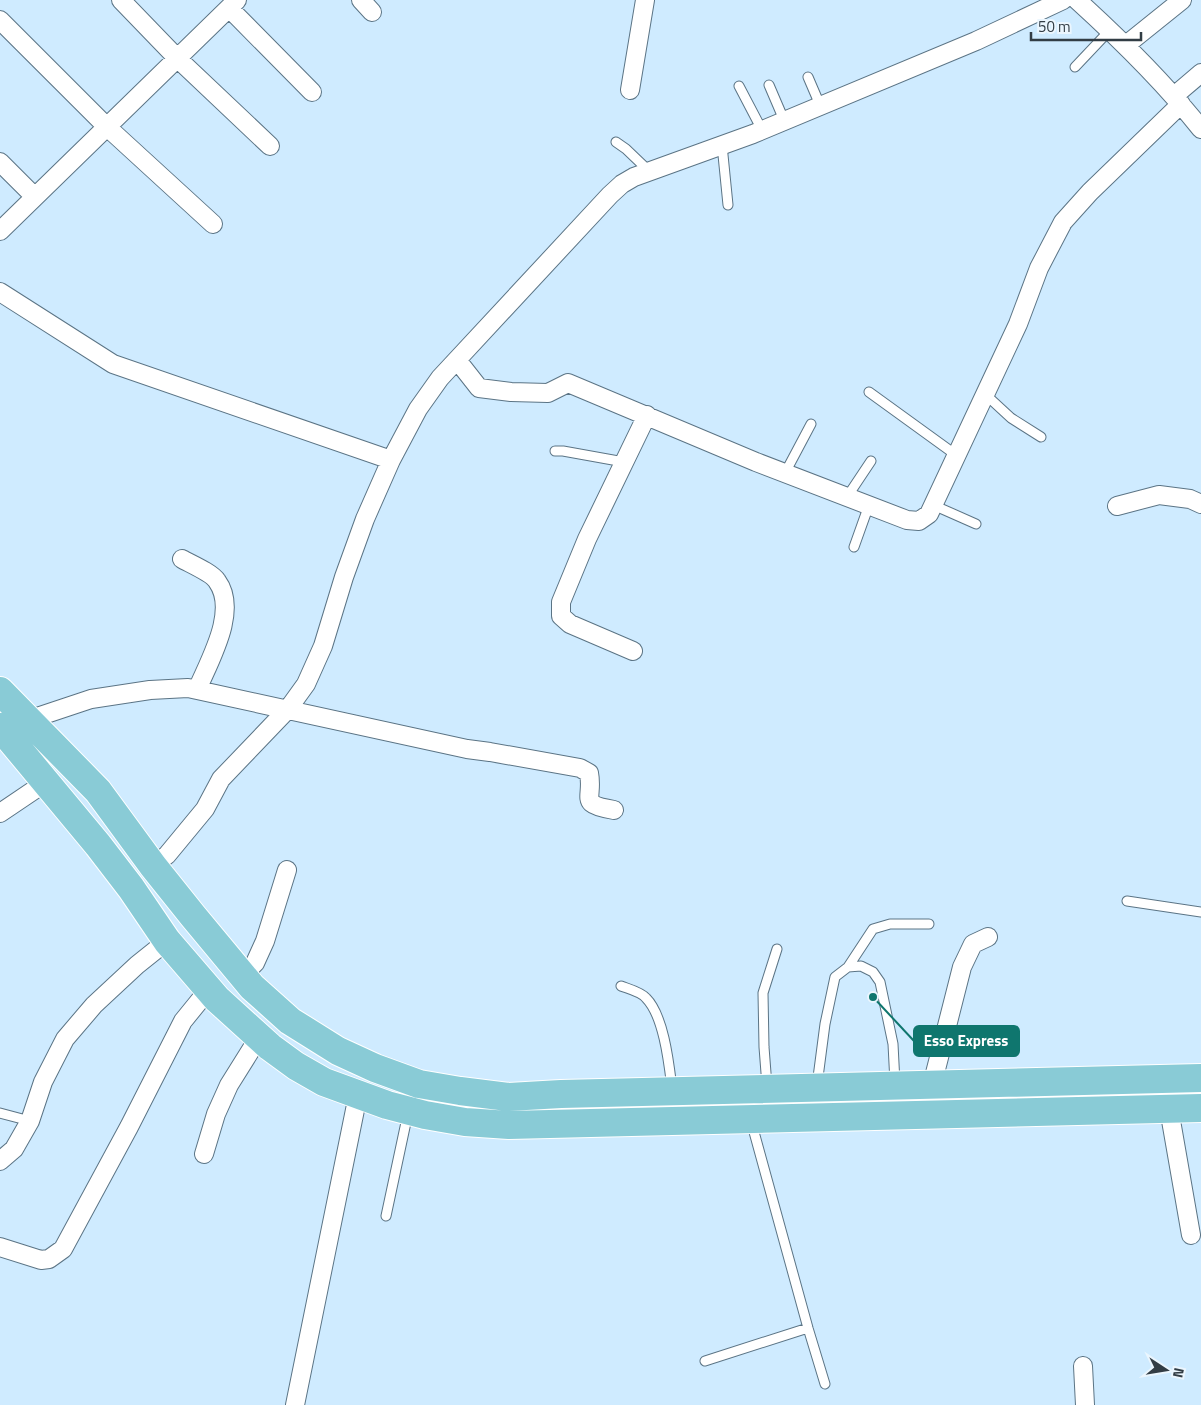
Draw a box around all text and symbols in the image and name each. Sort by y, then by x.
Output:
scale bar [1031,10,1141,42]
text: 50 m [1038,15,1071,38]
callout: Esso Express [914,1026,1019,1056]
text: Esso Express [924,1029,1008,1052]
north arrow [1141,1345,1191,1395]
text: N [1168,1366,1190,1380]

